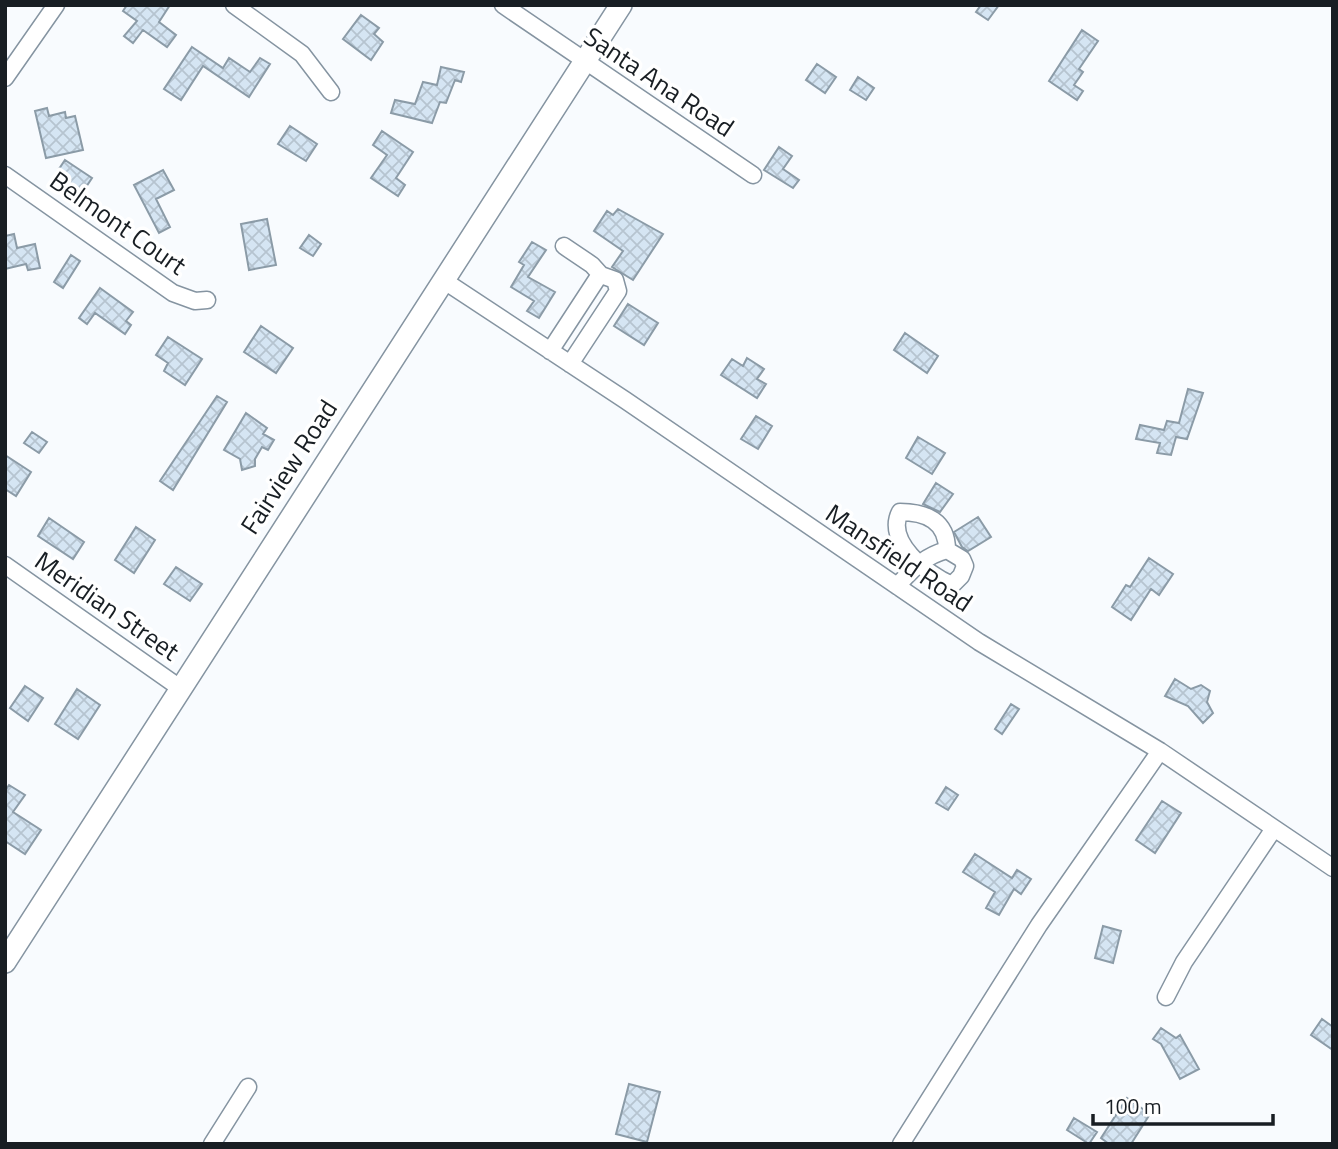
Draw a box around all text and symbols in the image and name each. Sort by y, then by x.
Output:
street label: Santa Ana Road [577,17,742,146]
street label: Belmont Court [42,161,195,284]
street label: Fairview Road [230,392,347,542]
street label: Mansfield Road [818,494,981,621]
street label: Meridian Street [27,541,188,670]
scale bar [1093,1082,1273,1126]
text: 100 m [1104,1090,1161,1122]

